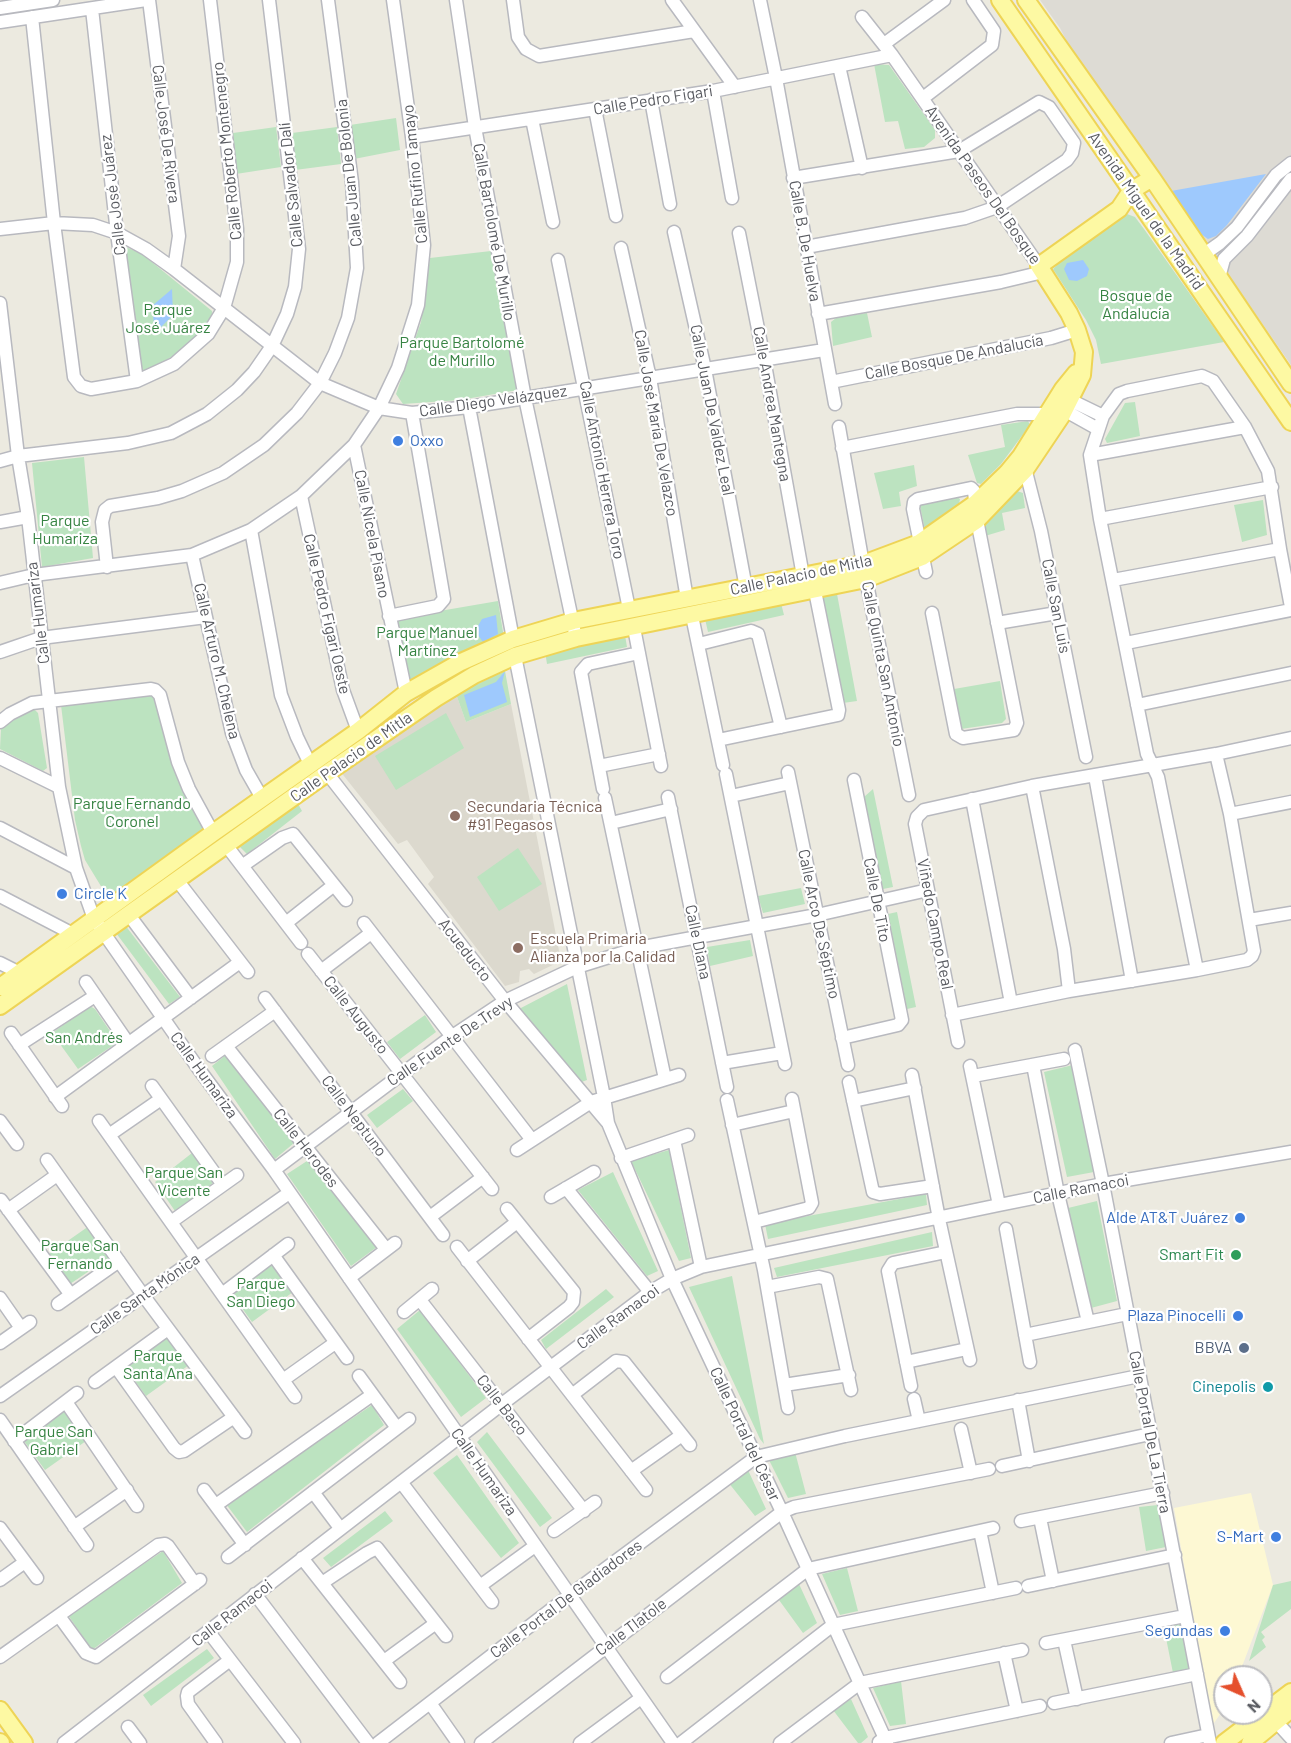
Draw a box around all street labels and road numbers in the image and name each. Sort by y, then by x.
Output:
street label: Calle Roberto Montenegro [208,61,246,241]
street label: Calle José De Rivera [148,64,184,204]
street label: Calle Pedro Figari [592,81,714,119]
street label: Calle Juan De Bolonia [332,98,366,248]
street label: Avenida Paseos Del Bosque [921,102,1045,268]
street label: Calle Rufino Tamayo [398,104,432,244]
street label: Calle Salvador Dalí [275,122,307,248]
street label: Avenida Miguel de la Madrid [1084,128,1208,294]
street label: Calle José Juárez [96,133,130,257]
street label: Calle Bartolomé De Murillo [469,142,519,322]
street label: Calle B. De Huelva [785,179,825,303]
street label: Calle Juan De Valdez Leal [686,323,738,497]
street label: Calle Andrea Mantegna [749,325,795,483]
street label: Calle José María De Velazco [630,328,682,518]
street label: Calle Bosque De Andalucía [863,330,1045,384]
street label: Calle Antonio Herrera Toro [575,379,629,561]
street label: Calle Diego Velázquez [418,381,568,421]
street label: Calle Nicela Pisano [350,468,394,600]
street label: Calle Pedro Figari Oeste [299,532,355,696]
street label: Calle Palacio de Mitla [728,551,874,599]
street label: Calle San Luis [1037,557,1075,655]
street label: Calle Humariza [22,561,54,665]
street label: Calle Quinta San Antonio [858,580,908,748]
street label: Calle Arturo M. Chelena [190,581,244,741]
street label: Calle Palacio de Mitla [286,708,416,806]
street label: Calle Arco De Séptimo [794,847,844,1001]
street label: Calle De Tito [859,856,895,944]
street label: Viñedo Campo Real [913,857,957,991]
street label: Calle Diana [681,903,715,981]
street label: Acueducto [434,915,496,985]
street label: Calle Augusto [319,972,393,1058]
street label: Calle Fuente De Trevy [383,992,517,1090]
street label: Calle Humariza [166,1028,242,1122]
street label: Calle Neptuno [317,1072,391,1160]
street label: Calle Herodes [269,1105,343,1191]
street label: Calle Ramacoi [1031,1170,1131,1208]
street label: Calle Santa Mónica [86,1249,204,1339]
street label: Calle Ramacoi [573,1281,663,1353]
street label: Calle Portal De La Tierra [1125,1349,1175,1515]
street label: Calle Portal del César [706,1364,784,1504]
street label: Calle Baco [472,1371,532,1439]
street label: Calle Humariza [447,1425,521,1519]
street label: Calle Portal De Gladiadores [486,1536,646,1662]
street label: Calle Ramacoi [188,1575,276,1651]
street label: Calle Tlatole [592,1594,670,1660]

